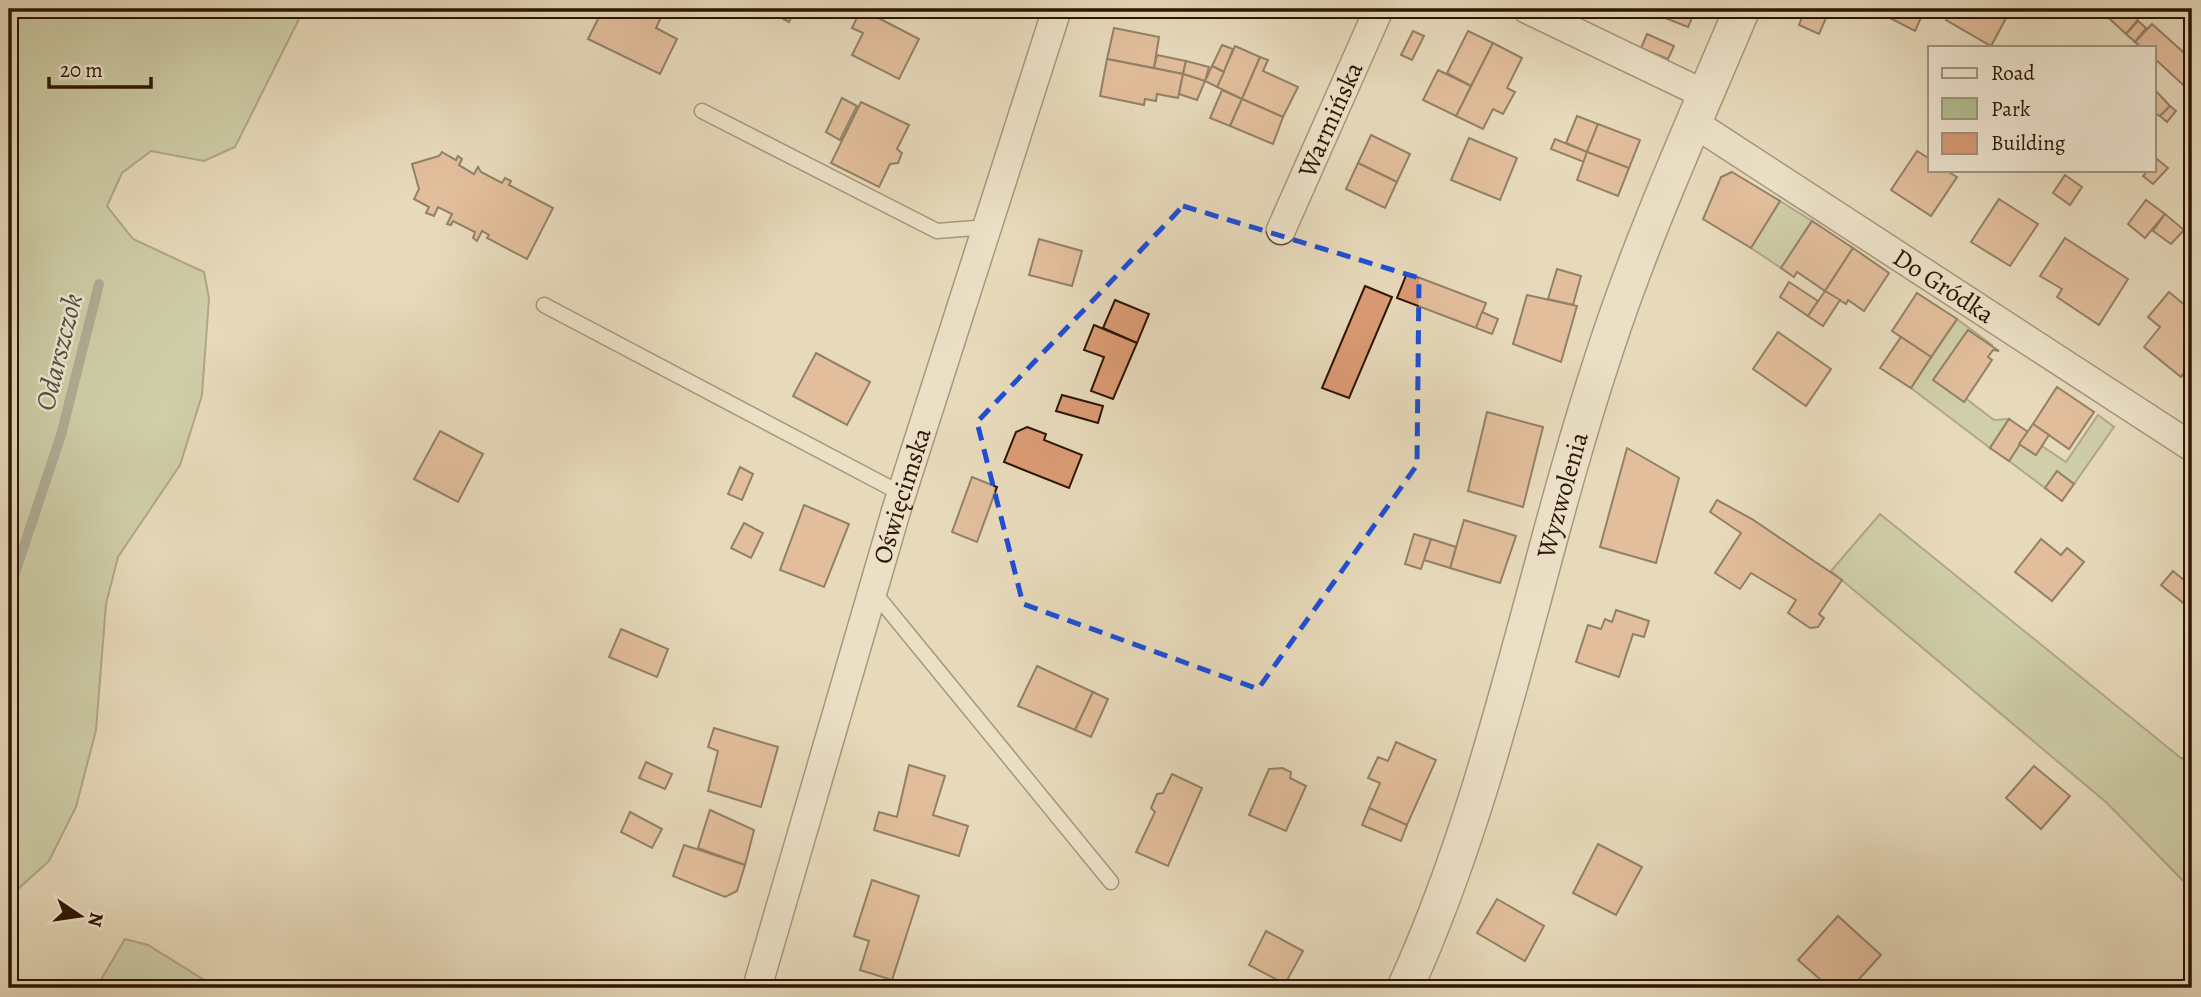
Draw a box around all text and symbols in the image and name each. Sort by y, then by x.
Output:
scale bar [49,46,150,90]
legend [1928,46,2156,172]
text: 20 m [60,56,103,84]
street label: Warmińska [1289,56,1371,184]
text: Road [1991,59,2035,87]
text: Park [1991,95,2031,123]
text: Building [1991,129,2066,157]
street label: Do Gródka [1886,240,2001,332]
water label: Odarszczok [26,290,92,415]
street label: Oświęcimska [865,423,940,568]
street label: Wyzwolenia [1528,428,1597,563]
north arrow [46,881,116,951]
text: N [81,910,110,929]

